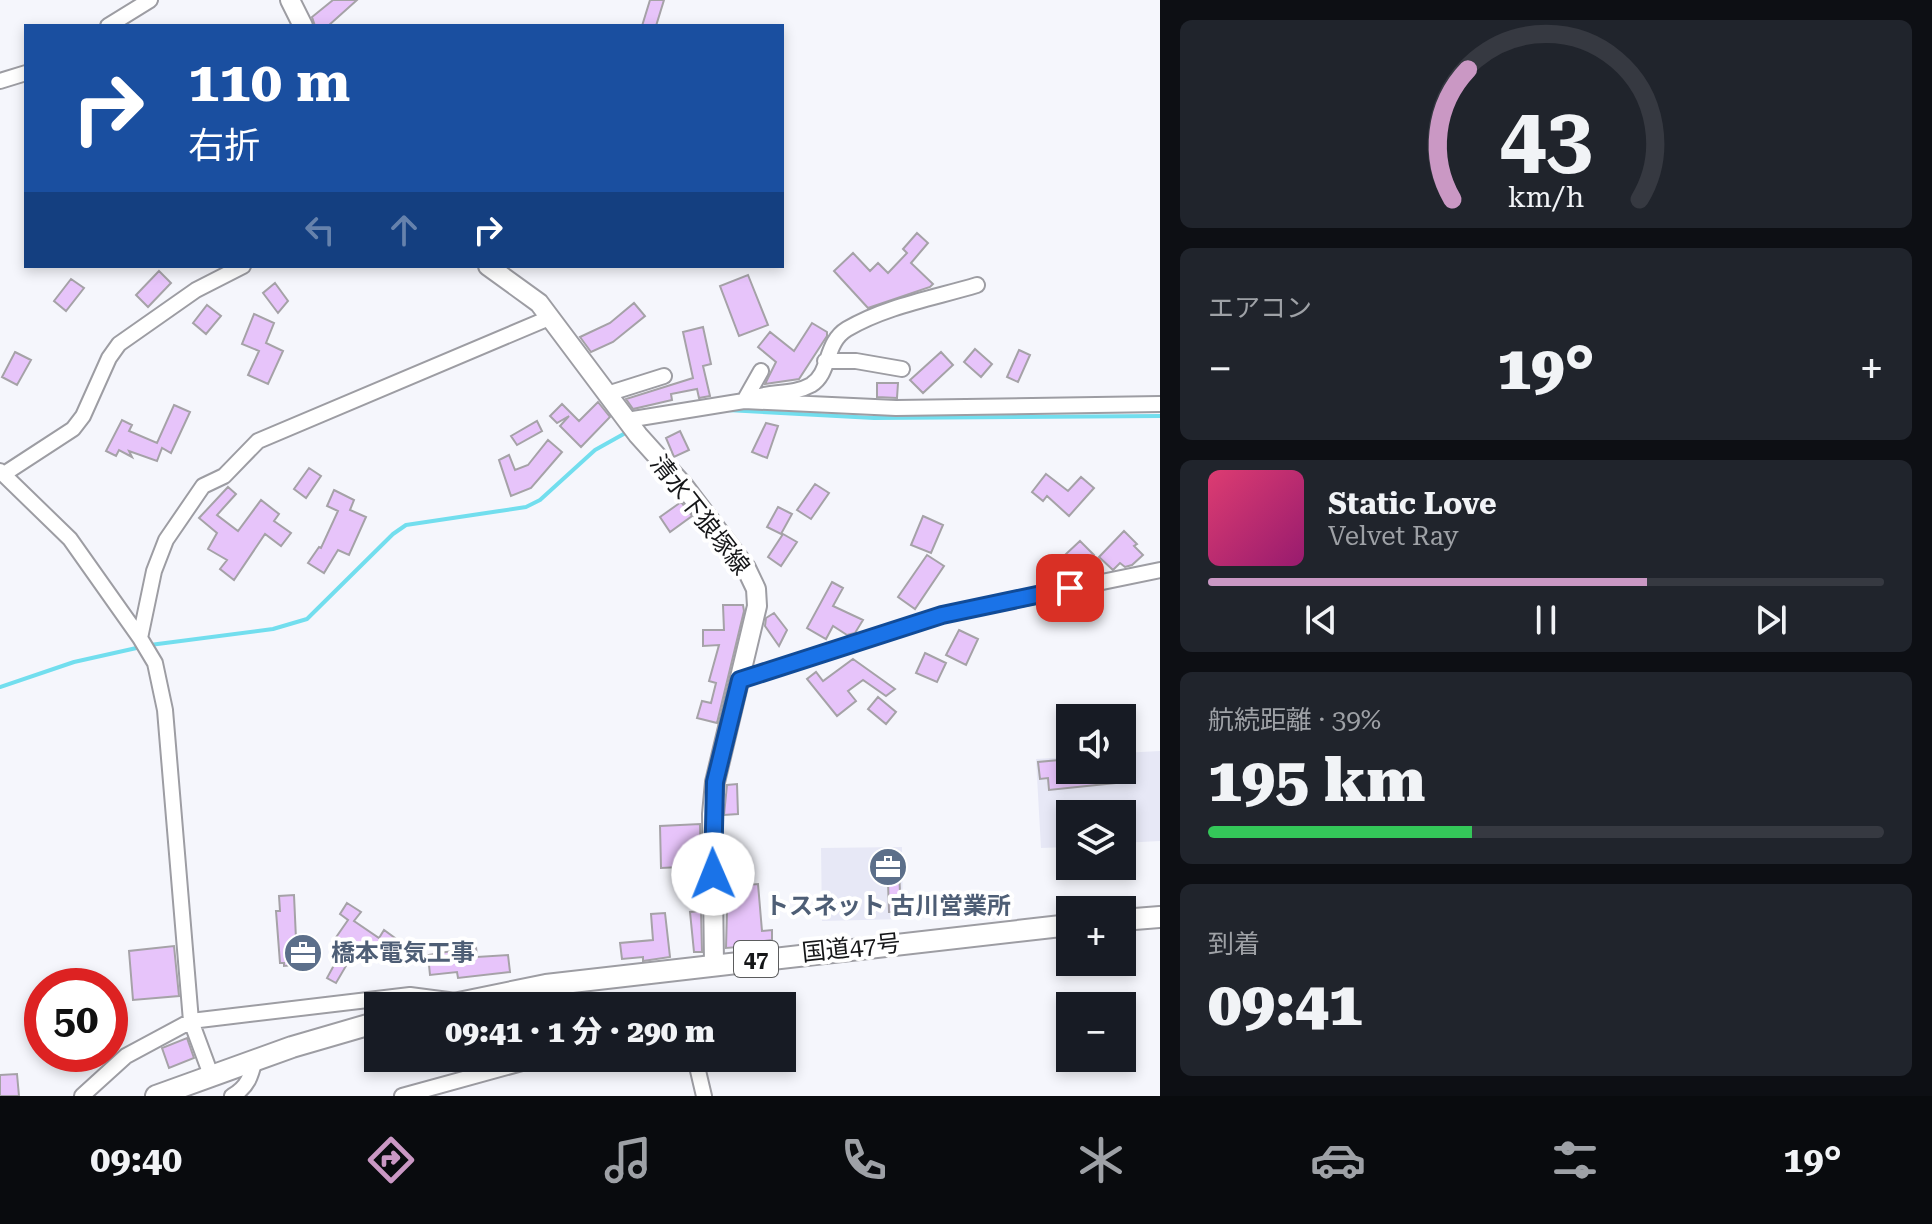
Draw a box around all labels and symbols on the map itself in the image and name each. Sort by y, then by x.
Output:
street label: 清水下狼塚線 [645,450,755,580]
pin [1036,554,1104,622]
position arrow [671,832,755,916]
office icon: トスネット 古川営業所 [867,846,909,888]
place label: トスネット 古川営業所 [765,892,1011,920]
street label: 国道47号 [800,929,902,967]
office icon: 橋本電気工事 [282,932,324,974]
place label: 橋本電気工事 [331,939,475,967]
road number: 47 [734,941,778,977]
speed limit sign: 50 [24,968,128,1072]

